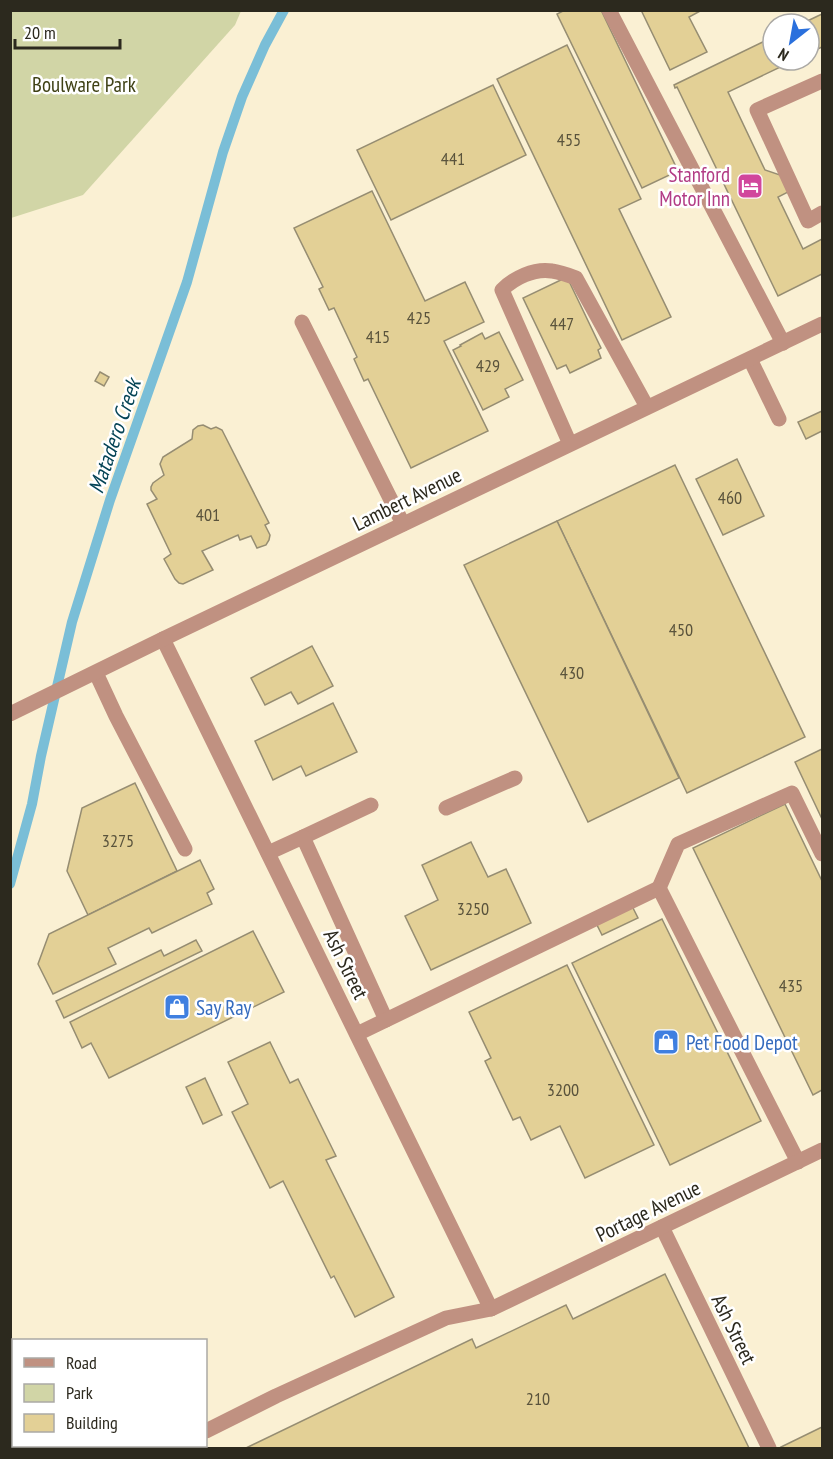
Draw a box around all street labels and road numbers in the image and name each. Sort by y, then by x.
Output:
street label: Lambert Avenue [348,461,466,537]
street label: Ash Street [318,925,374,1003]
street label: Portage Avenue [591,1174,705,1248]
street label: Ash Street [706,1290,762,1368]

